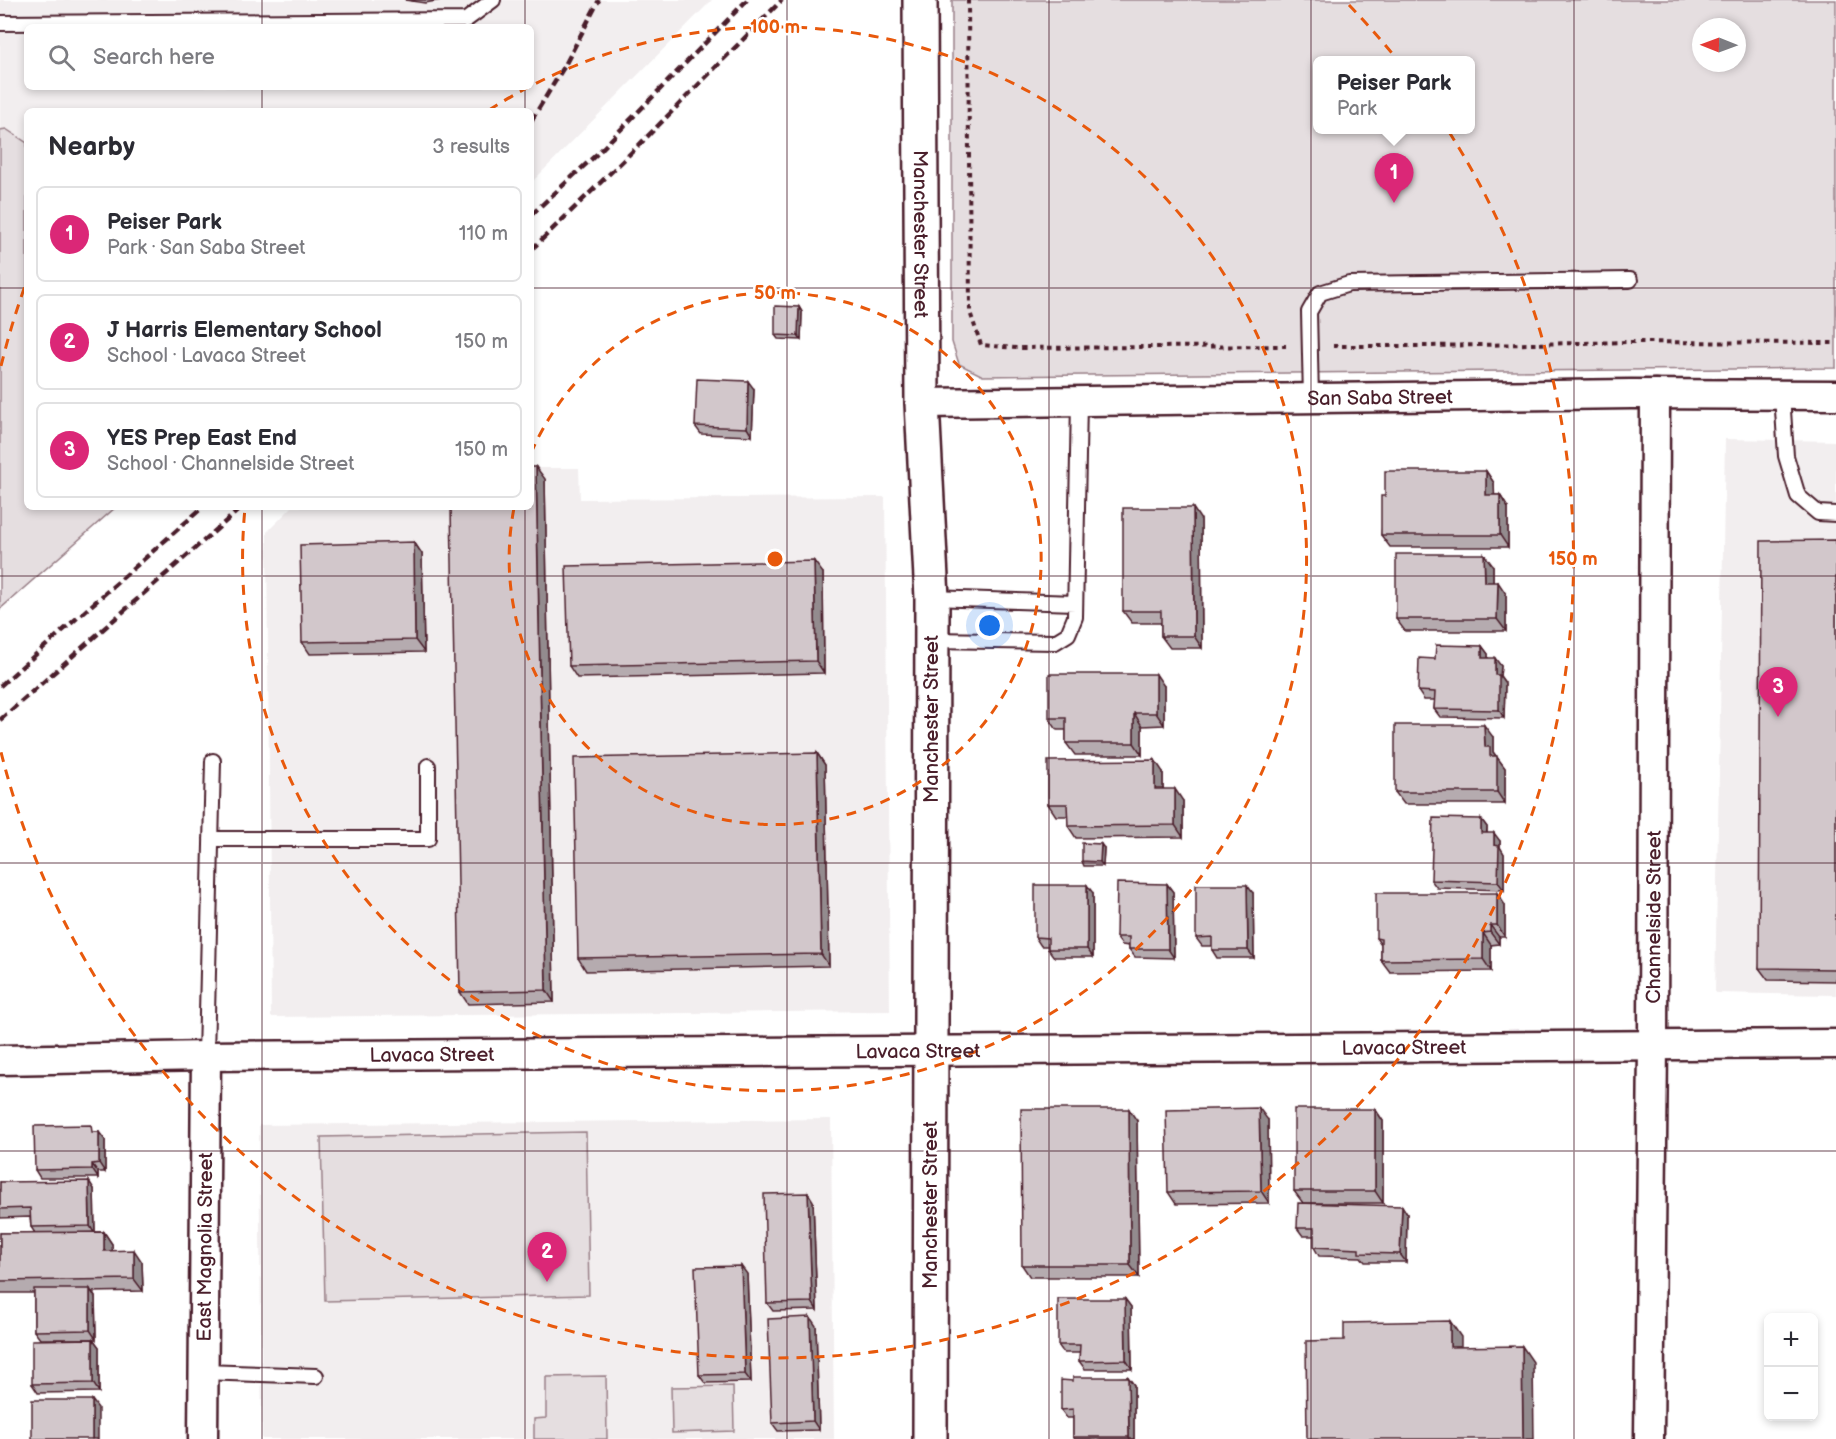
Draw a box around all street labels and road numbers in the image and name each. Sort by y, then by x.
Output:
street label: Manchester Street [908,150,933,318]
street label: San Saba Street [1307,385,1453,411]
street label: Manchester Street [920,635,944,803]
street label: Channelside Street [1642,830,1667,1004]
street label: Lavaca Street [1341,1036,1466,1061]
street label: Lavaca Street [855,1039,980,1064]
street label: Lavaca Street [369,1043,494,1068]
street label: Manchester Street [919,1121,943,1289]
street label: East Magnolia Street [193,1152,218,1342]

